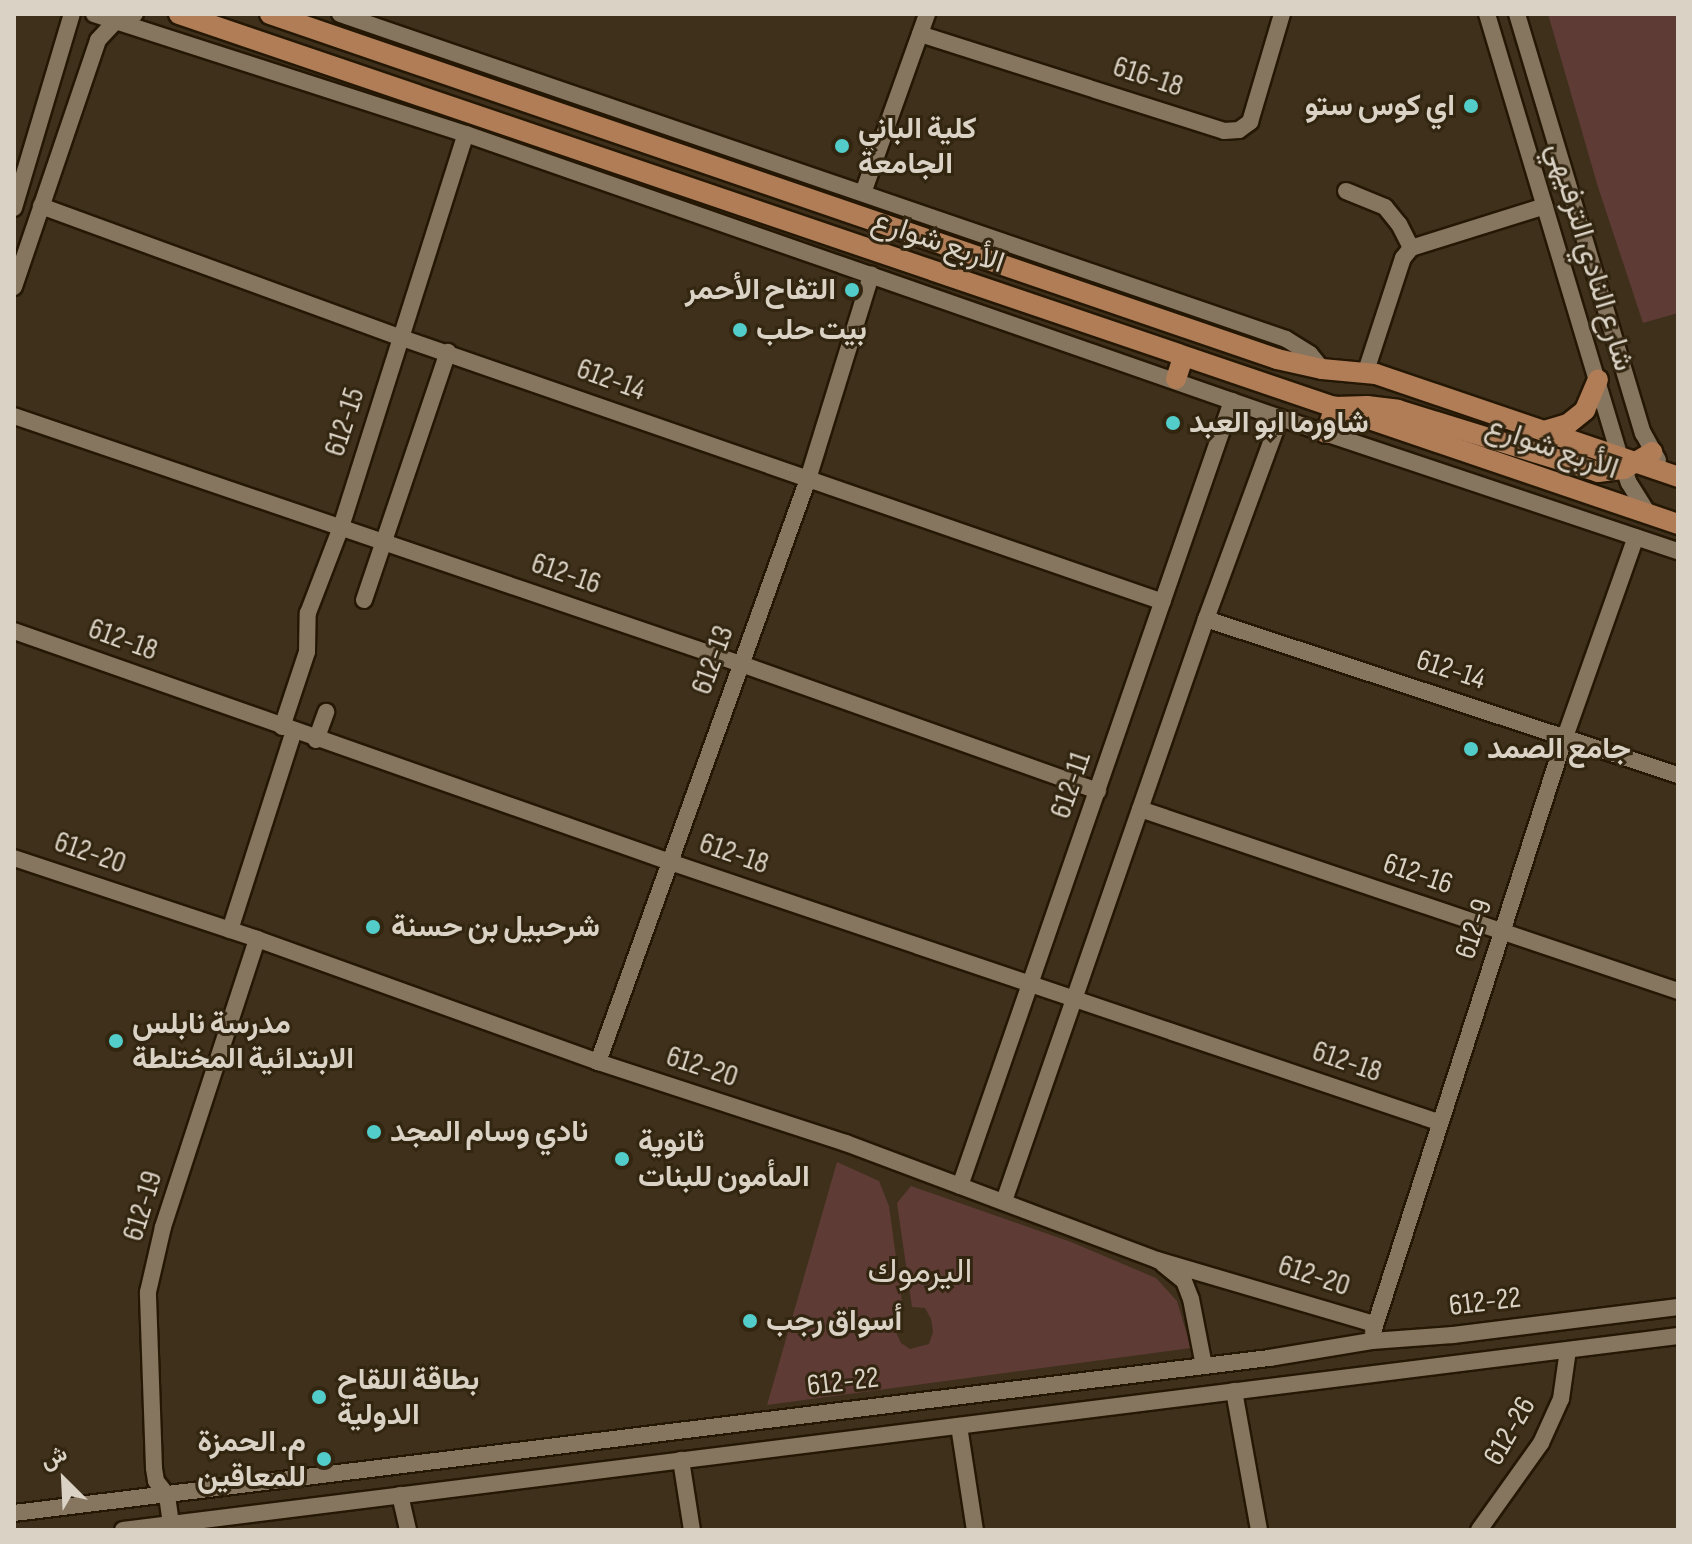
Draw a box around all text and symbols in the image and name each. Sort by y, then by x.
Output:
street label: 616-18 [1108,49,1188,105]
place label: اي كوس ستو [1305,88,1455,124]
marker: اي كوس ستو [1462,97,1480,115]
place label: كلية الباني الجامعة [858,111,977,182]
marker: كلية الباني الجامعة [833,137,851,155]
street label: شارع النادي الترفيهي [1538,139,1642,375]
street label: الأربع شوارع [867,203,1009,281]
place label: التفاح الأحمر [685,272,836,308]
marker: التفاح الأحمر [843,281,861,299]
place label: بيت حلب [756,312,867,348]
marker: بيت حلب [731,321,749,339]
street label: 612-14 [572,351,650,409]
street label: 612-15 [317,383,373,461]
place label: شاورما ابو العبد [1189,405,1369,441]
street label: الأربع شوارع [1481,409,1623,487]
marker: شاورما ابو العبد [1164,414,1182,432]
street label: 612-16 [527,545,605,603]
street label: 612-18 [83,611,163,669]
street label: 612-13 [684,621,742,699]
street label: 612-14 [1412,642,1490,698]
place label: جامع الصمد [1487,731,1631,767]
marker: جامع الصمد [1462,740,1480,758]
street label: 612-11 [1043,747,1099,823]
street label: 612-20 [50,824,130,882]
street label: 612-18 [695,825,773,883]
street label: 612-16 [1379,845,1457,903]
street label: 612-9 [1448,895,1500,963]
place label: شرحبيل بن حسنة [391,909,600,945]
marker: شرحبيل بن حسنة [362,916,384,938]
place label: مدرسة نابلس الابتدائية المختلطة [132,1006,354,1076]
marker: مدرسة نابلس الابتدائية المختلطة [107,1032,125,1050]
street label: 612-18 [1308,1033,1386,1091]
street label: 612-20 [662,1039,742,1095]
place label: نادي وسام المجد [390,1114,588,1150]
marker: نادي وسام المجد [365,1123,383,1141]
place label: ثانوية المأمون للبنات [638,1124,810,1194]
marker: ثانوية المأمون للبنات [613,1150,631,1168]
street label: 612-19 [115,1167,171,1245]
street label: 612-20 [1274,1248,1354,1304]
district label: اليرموك [868,1252,972,1292]
street label: 612-22 [1447,1280,1523,1324]
place label: أسواق رجب [766,1303,902,1339]
marker: أسواق رجب [741,1312,759,1330]
street label: 612-22 [805,1360,881,1404]
place label: بطاقة اللقاح الدولية [337,1362,479,1432]
marker: بطاقة اللقاح الدولية [308,1386,330,1408]
street label: 612-26 [1476,1390,1544,1472]
place label: م. الحمزة للمعاقين [197,1424,306,1494]
north arrow [24,1440,104,1520]
text: ش [36,1440,72,1475]
marker: م. الحمزة للمعاقين [313,1448,335,1470]

